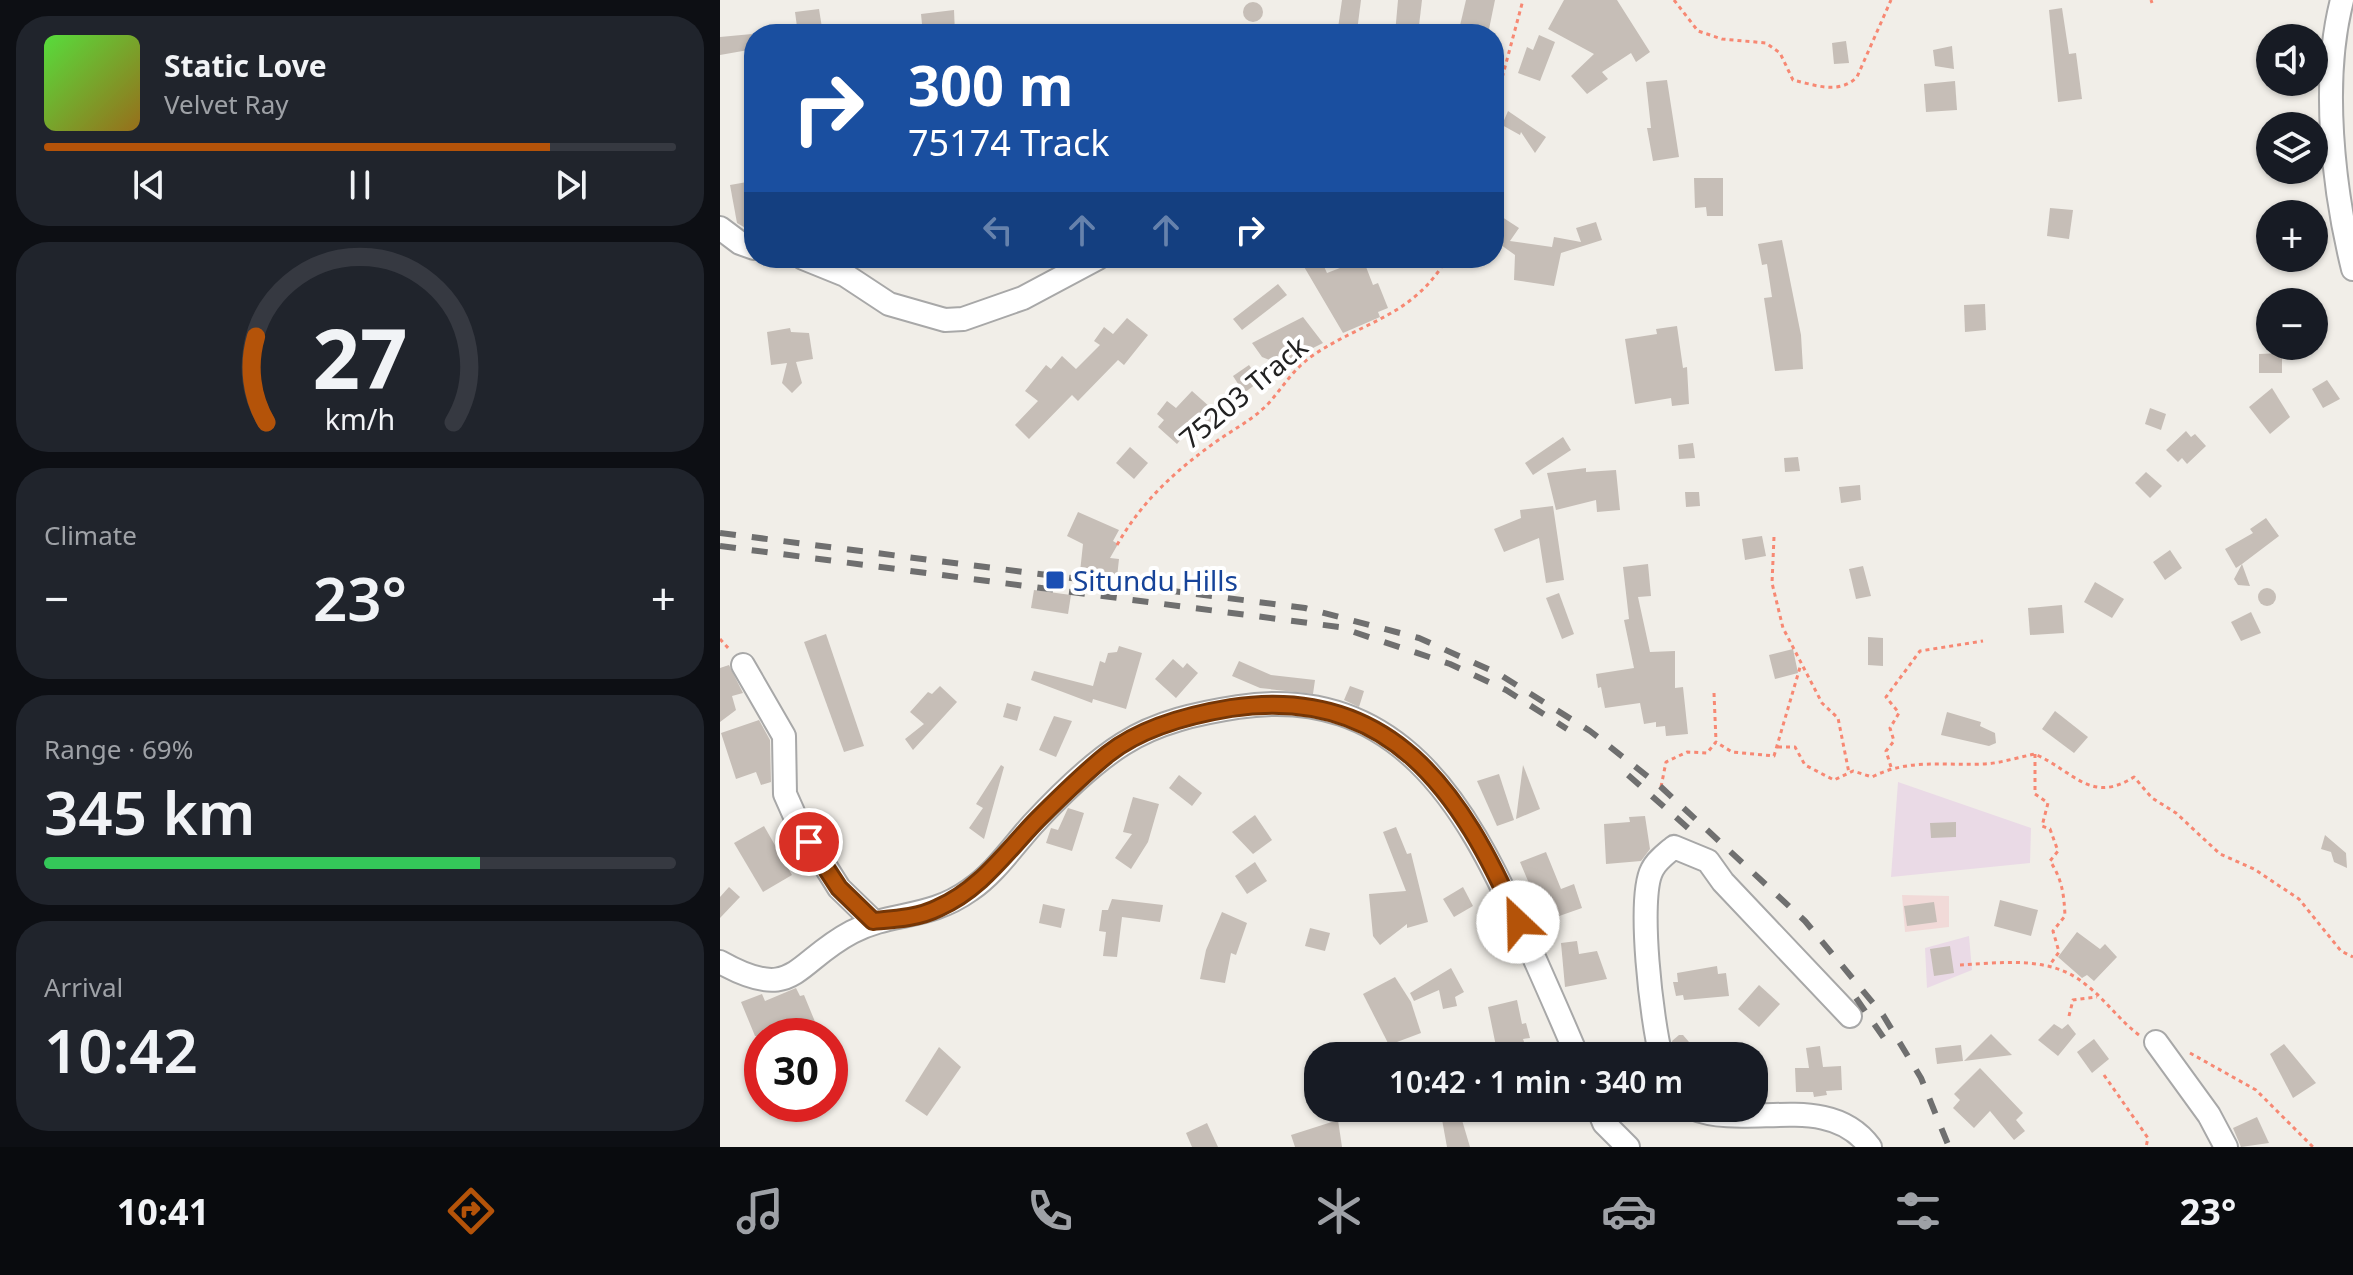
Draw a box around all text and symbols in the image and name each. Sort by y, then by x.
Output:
map controls [2256,24,2328,360]
button: sound [2256,24,2328,96]
text: Static Love [164,45,327,86]
text: 300 m [908,46,1073,122]
icon: right [776,56,880,160]
text: Velvet Ray [164,86,289,122]
button: layers [2256,112,2328,184]
text: 75174 Track [908,118,1109,167]
icon: previous [127,163,171,207]
icon: pause [338,163,382,207]
icon: next [549,163,593,207]
button: + [2256,200,2328,272]
icon: left [976,208,1020,252]
icon: ahead [1060,208,1104,252]
icon: ahead [1144,208,1188,252]
icon: right [1228,208,1272,252]
button: − [2256,288,2328,360]
text: 27 [312,300,408,413]
street label: 75203 Track [1171,327,1315,457]
text: km/h [325,399,395,438]
text: Climate [44,517,137,553]
text: 23° [313,557,407,639]
place label: Situndu Hills [1073,561,1238,599]
text: − [44,568,69,628]
text: + [651,568,676,628]
marker: Situndu Hills [1044,569,1066,591]
text: Range · 69% [44,731,193,767]
text: 345 km [44,771,255,853]
pin [775,808,843,876]
icon: arrive [787,820,831,864]
position arrow [1476,880,1560,964]
text: Arrival [44,969,123,1005]
text: 10:42 [44,1009,198,1091]
speed limit sign: 30 [744,1018,848,1122]
text: 10:42 · 1 min · 340 m [1389,1061,1683,1102]
icon: directions [443,1183,499,1239]
icon: music [732,1183,788,1239]
icon: phone [1022,1183,1078,1239]
icon: climate [1311,1183,1367,1239]
icon: car [1601,1183,1657,1239]
icon: filters [1890,1183,1946,1239]
text: 10:41 [117,1187,209,1236]
text: 23° [2180,1187,2236,1236]

